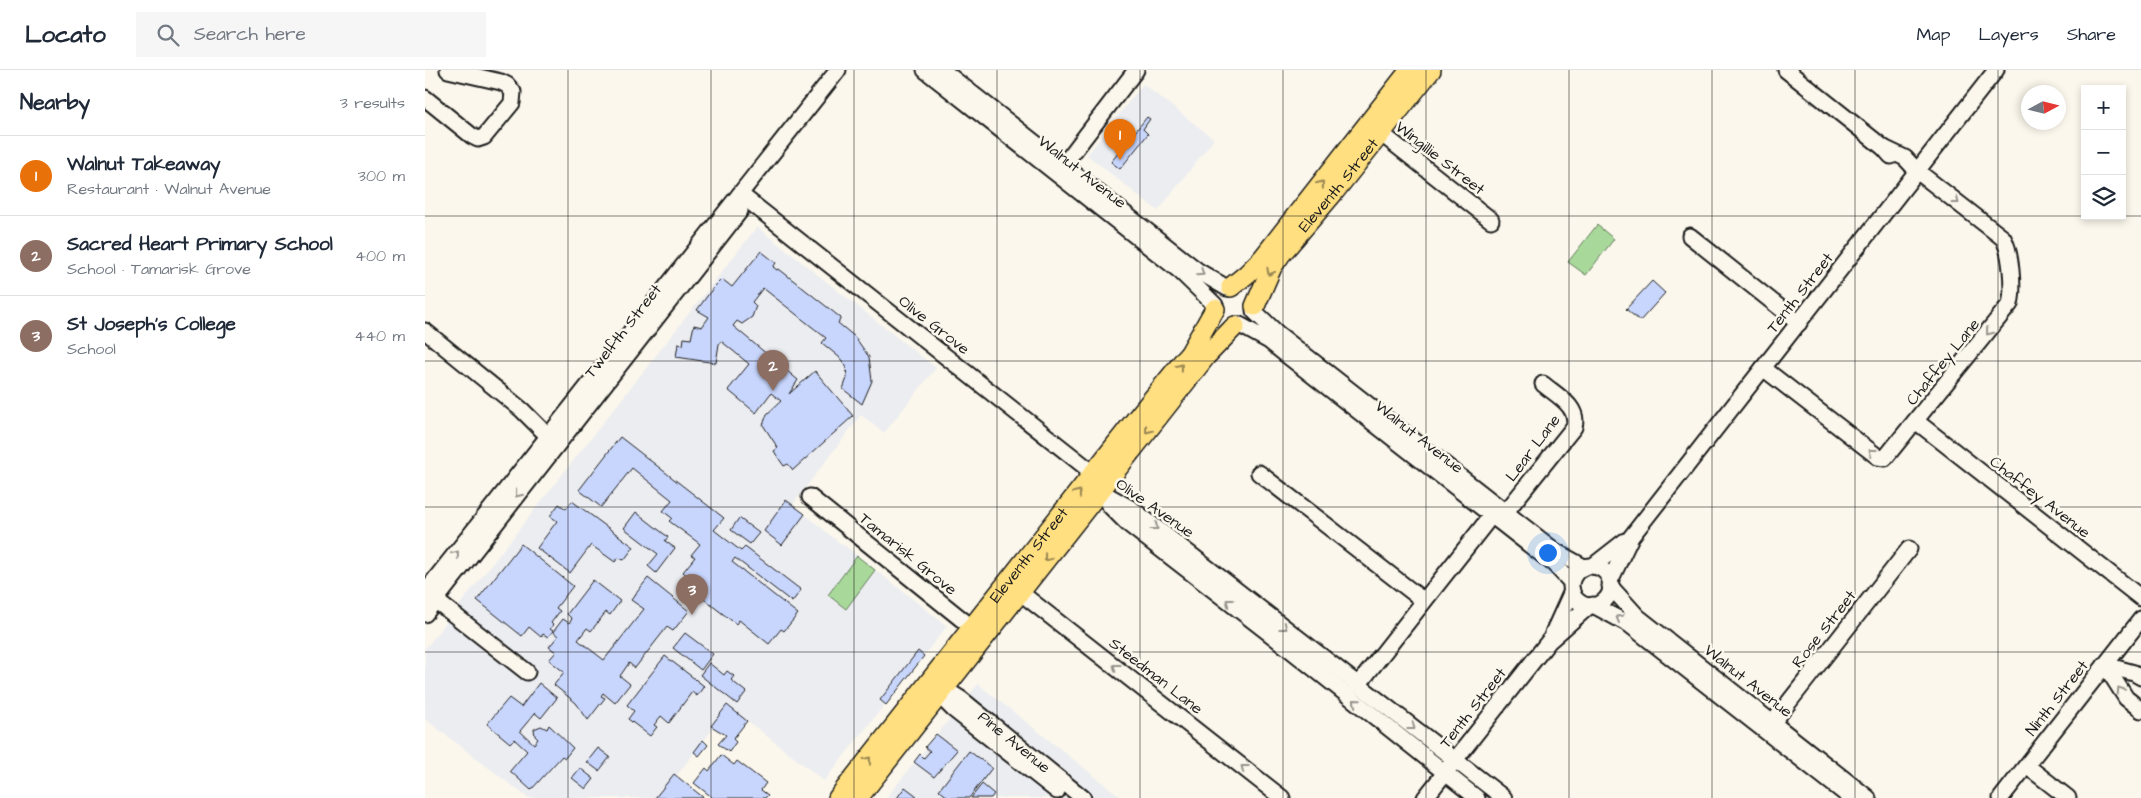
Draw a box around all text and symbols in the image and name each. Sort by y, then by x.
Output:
search box [136,12,486,57]
text: Locato [25,18,106,52]
icon: search [154,21,182,49]
text: Search here [194,21,306,48]
text: Map [1916,22,1950,47]
text: Layers [1978,22,2039,47]
text: Share [2067,22,2116,47]
north arrow [2021,85,2066,130]
map controls [2081,85,2126,220]
button: + [2081,85,2126,130]
text: Nearby [20,88,90,117]
text: 3 results [340,92,405,114]
street label: Wingillie Street [1390,116,1490,201]
pin: 1 [1104,119,1136,160]
street label: Walnut Avenue [1033,130,1131,214]
button: − [2081,130,2126,175]
street label: Eleventh Street [1293,133,1384,237]
text: Walnut Takeaway [67,151,221,178]
text: 1 [35,165,37,187]
text: 300 m [358,165,405,187]
button: layers [2081,175,2126,220]
text: Restaurant · Walnut Avenue [67,178,271,200]
one-way arrow [1315,181,1323,190]
one-way arrow [1950,195,1959,203]
text: Sacred Heart Primary School [67,231,333,258]
text: 2 [31,245,41,267]
text: 400 m [355,245,405,267]
street label: Tenth Street [1762,248,1839,338]
text: School · Tamarisk Grove [67,258,251,280]
one-way arrow [1195,267,1205,276]
one-way arrow [1266,267,1276,276]
street label: Twelfth Street [579,279,667,383]
street label: Olive Grove [894,290,974,360]
text: St Joseph’s College [67,311,236,338]
street label: Chaffey Lane [1901,314,1986,411]
text: 3 [32,325,40,347]
text: 440 m [354,325,405,347]
one-way arrow [1986,326,1995,335]
text: School [67,338,116,360]
pin: 2 [757,350,789,391]
one-way arrow [1174,363,1183,373]
street label: Walnut Avenue [1370,395,1468,479]
street label: Lear Lane [1500,410,1566,486]
one-way arrow [1145,424,1153,433]
one-way arrow [1868,449,1877,458]
street label: Chaffey Avenue [1984,451,2095,544]
street label: Olive Avenue [1111,473,1199,543]
one-way arrow [514,489,523,498]
one-way arrow [1072,489,1081,499]
street label: Eleventh Street [985,502,1074,607]
street label: Tamarisk Grove [854,508,962,601]
one-way arrow [1149,522,1158,530]
your location [1535,540,1561,566]
one-way arrow [450,551,458,560]
one-way arrow [1044,552,1053,562]
pin: 3 [676,574,708,615]
street label: Rose Street [1787,585,1862,672]
one-way arrow [1226,599,1235,607]
one-way arrow [1615,614,1624,624]
one-way arrow [1278,622,1287,630]
street label: Steedman Lane [1105,633,1208,720]
street label: Walnut Avenue [1699,639,1797,723]
street label: Ninth Street [2020,655,2094,740]
street label: Tenth Street [1435,663,1512,753]
one-way arrow [1113,665,1122,673]
one-way arrow [2117,686,2127,695]
one-way arrow [1353,699,1362,708]
street label: Pine Avenue [973,706,1055,779]
one-way arrow [1406,722,1415,730]
one-way arrow [862,757,870,766]
one-way arrow [1241,765,1250,773]

